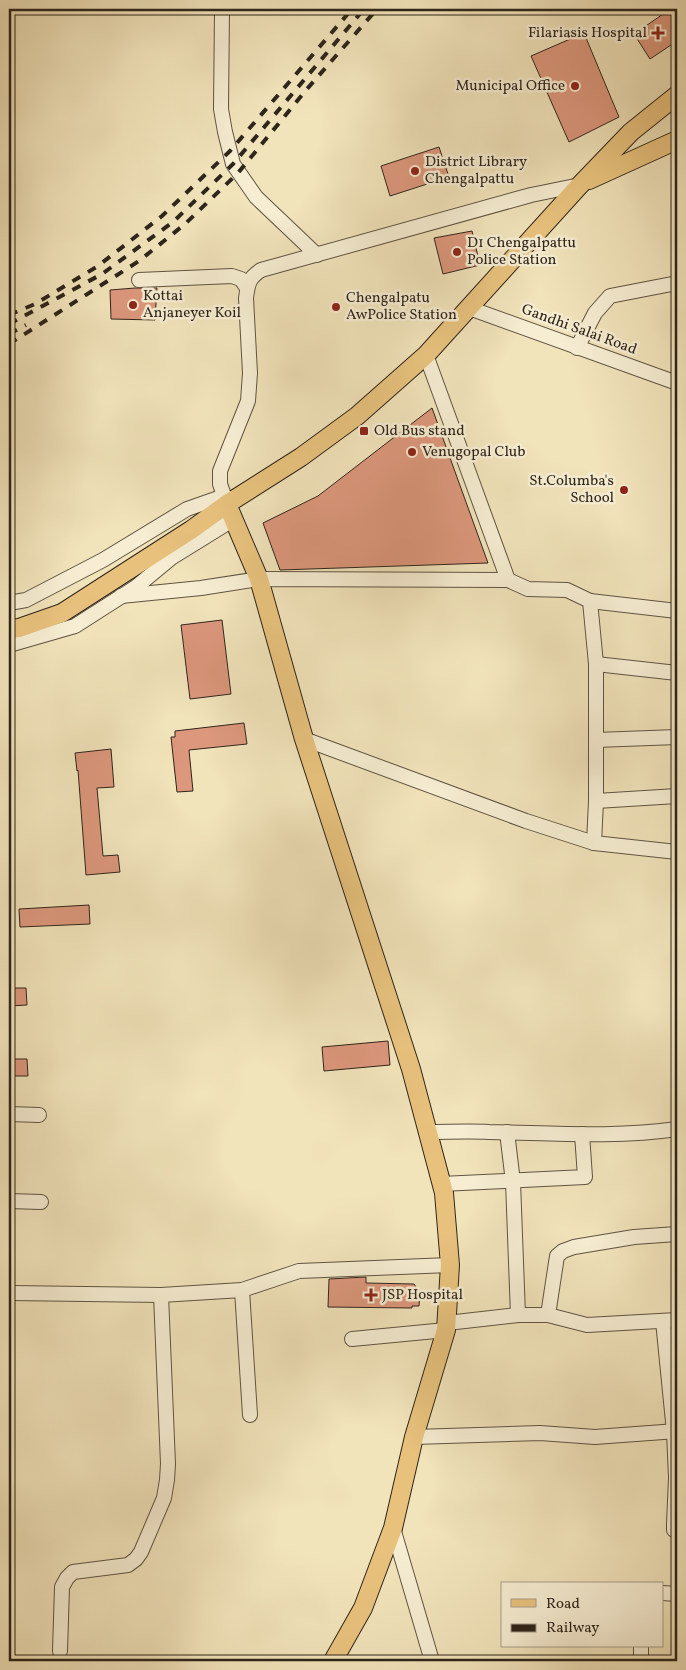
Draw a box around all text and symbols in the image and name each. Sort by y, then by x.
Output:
place label: Filariasis Hospital [528,23,647,44]
marker: Filariasis Hospital [651,26,665,40]
place label: Municipal Office [456,76,565,97]
marker: Municipal Office [569,80,581,92]
place label: District Library Chengalpattu [425,152,527,190]
marker: District Library Chengalpattu [409,165,421,177]
place label: D1 Chengalpattu Police Station [467,233,576,271]
marker: D1 Chengalpattu Police Station [451,246,463,258]
place label: Kottai Anjaneyer Koil [143,286,241,324]
place label: Chengalpatu AwPolice Station [346,288,457,326]
marker: Kottai Anjaneyer Koil [127,299,139,311]
street label: Gandhi Salai Road [518,299,640,361]
marker: Chengalpatu AwPolice Station [330,301,342,313]
place label: Old Bus stand [374,421,465,442]
marker: Old Bus stand [358,425,370,437]
place label: Venugopal Club [422,442,526,463]
marker: Venugopal Club [406,446,418,458]
place label: St.Columba's School [529,471,614,509]
marker: St.Columba's School [618,484,630,496]
place label: JSP Hospital [382,1285,463,1306]
marker: JSP Hospital [364,1288,378,1302]
legend [501,1582,664,1648]
text: Road [546,1594,580,1615]
text: Railway [546,1618,599,1639]

